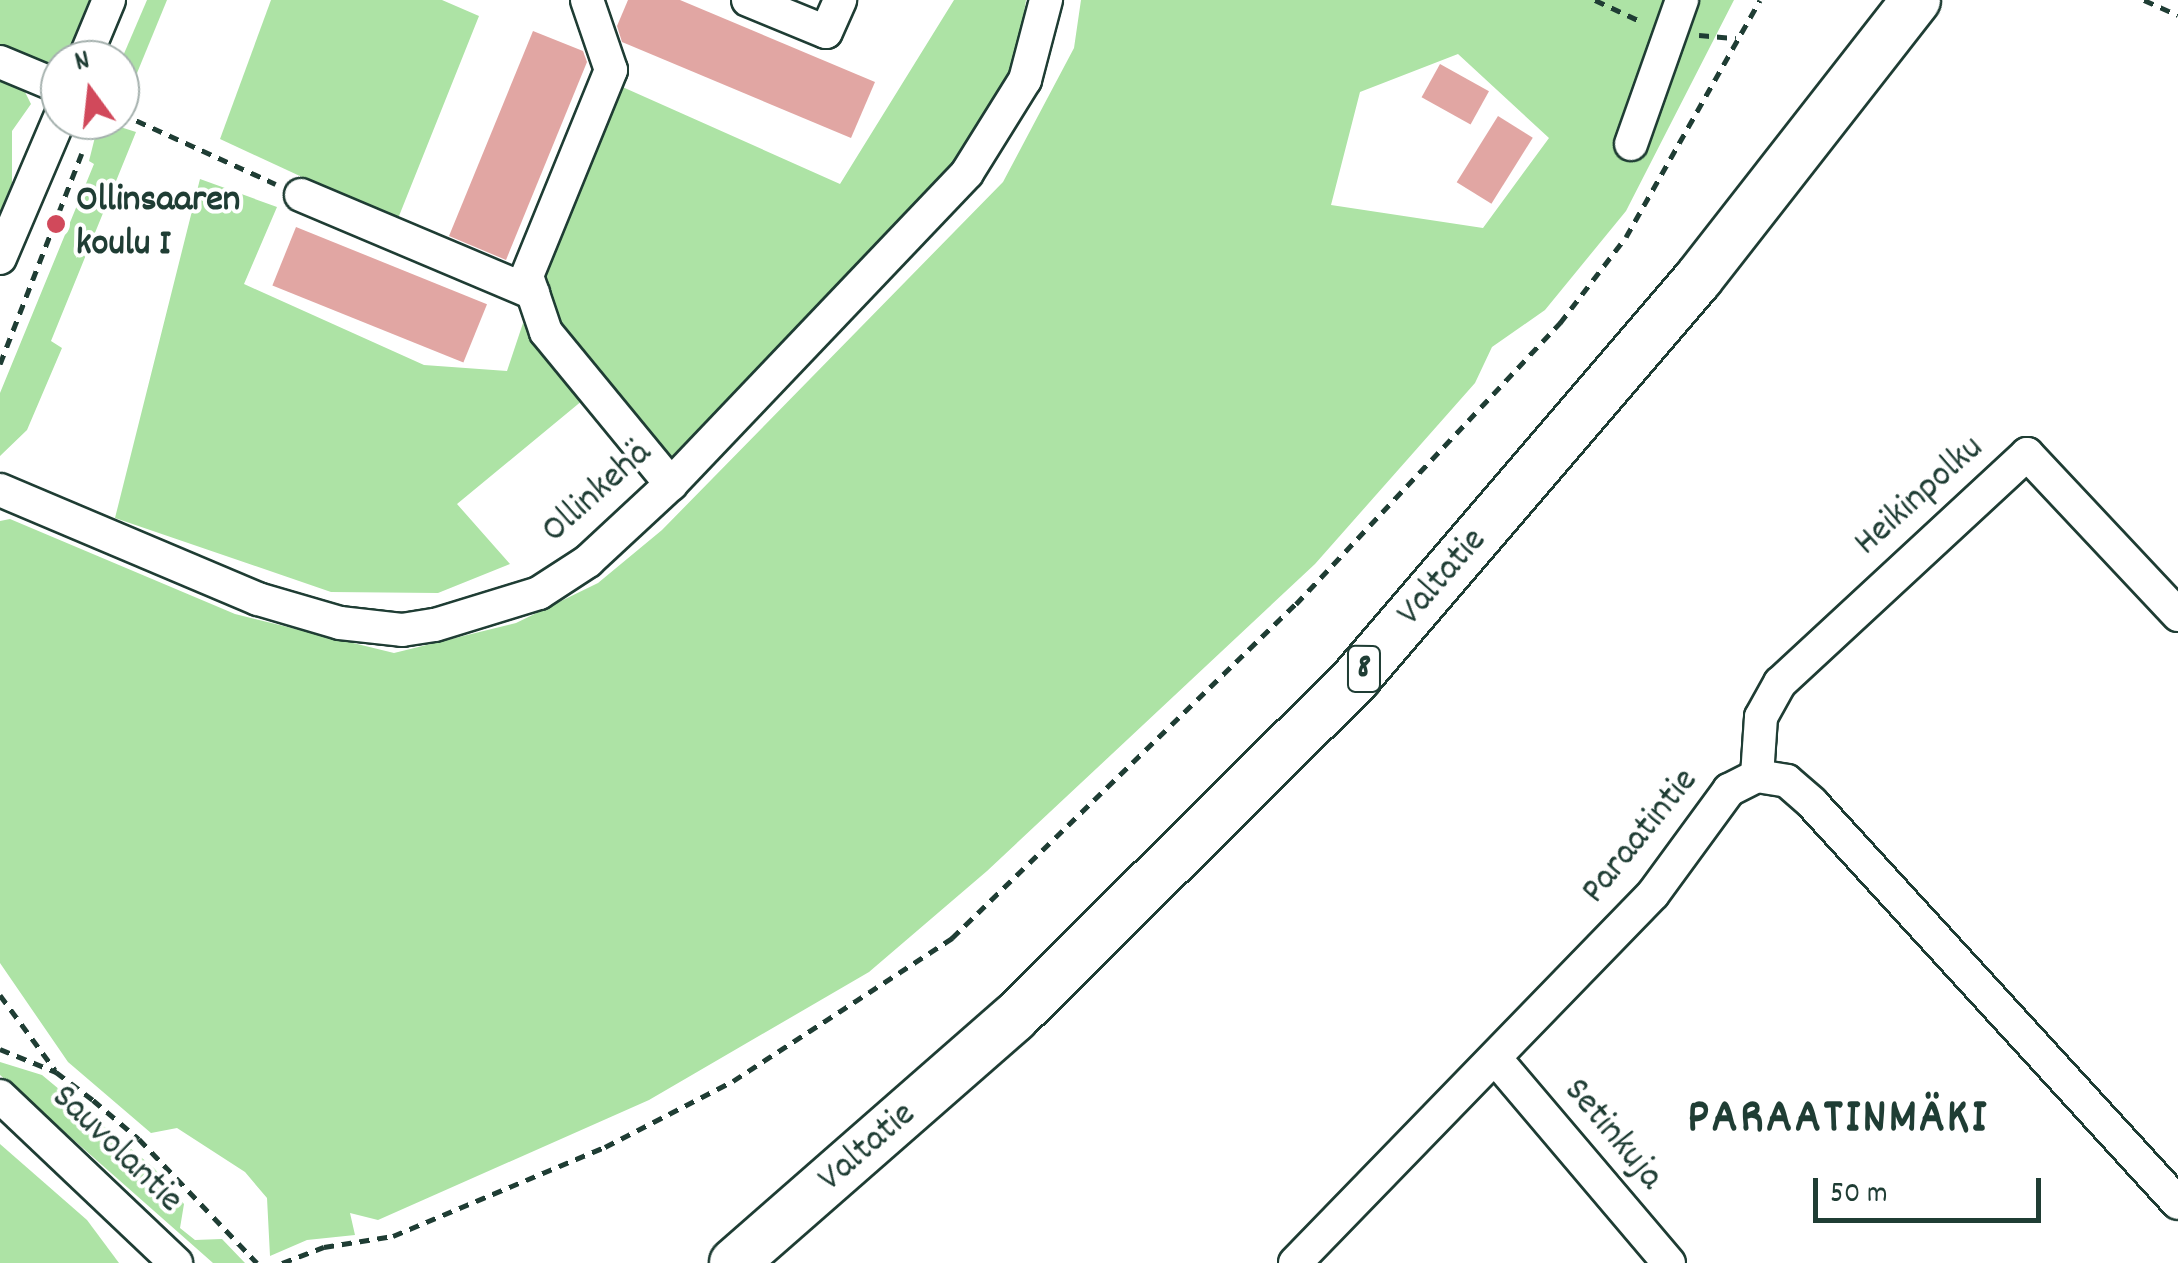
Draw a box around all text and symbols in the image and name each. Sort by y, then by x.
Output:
north arrow [40,40,140,140]
text: N [71,42,95,84]
place label: Ollinsaaren koulu I [76,179,240,268]
marker: Ollinsaaren koulu I [45,213,67,235]
street label: Heikinpolku [1846,427,1994,567]
street label: Ollinkehä [533,432,663,554]
street label: Valtatie [1388,520,1498,636]
road number: 8 [1346,639,1382,699]
street label: Paraatintie [1573,760,1709,914]
street label: Setinkuja [1552,1070,1672,1200]
street label: Sauvolantie [41,1076,191,1224]
district label: PARAATINMÄKI [1687,1092,1989,1150]
street label: Valtatie [810,1093,926,1203]
scale bar [1818,1158,2046,1220]
text: 50 m [1830,1174,1888,1217]

